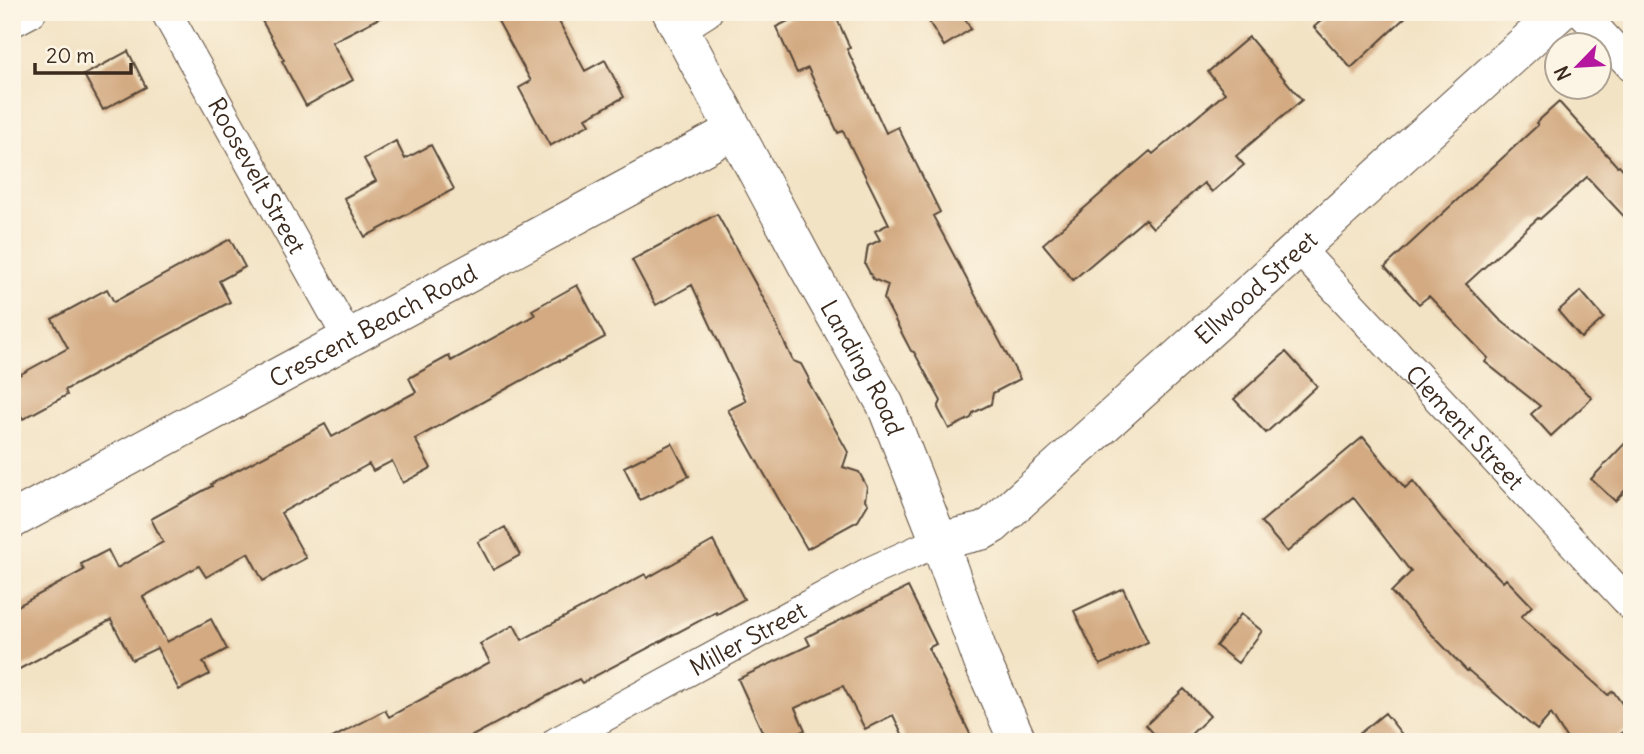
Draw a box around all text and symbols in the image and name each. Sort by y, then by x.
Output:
scale bar [35,32,131,76]
north arrow [1542,32,1612,102]
text: 20 m [46,42,95,69]
text: N [1549,62,1576,84]
street label: Roosevelt Street [202,92,313,258]
street label: Ellwood Street [1188,224,1323,350]
street label: Crescent Beach Road [264,257,482,393]
street label: Landing Road [814,294,911,439]
street label: Clement Street [1400,359,1531,496]
street label: Miller Street [684,595,811,682]

